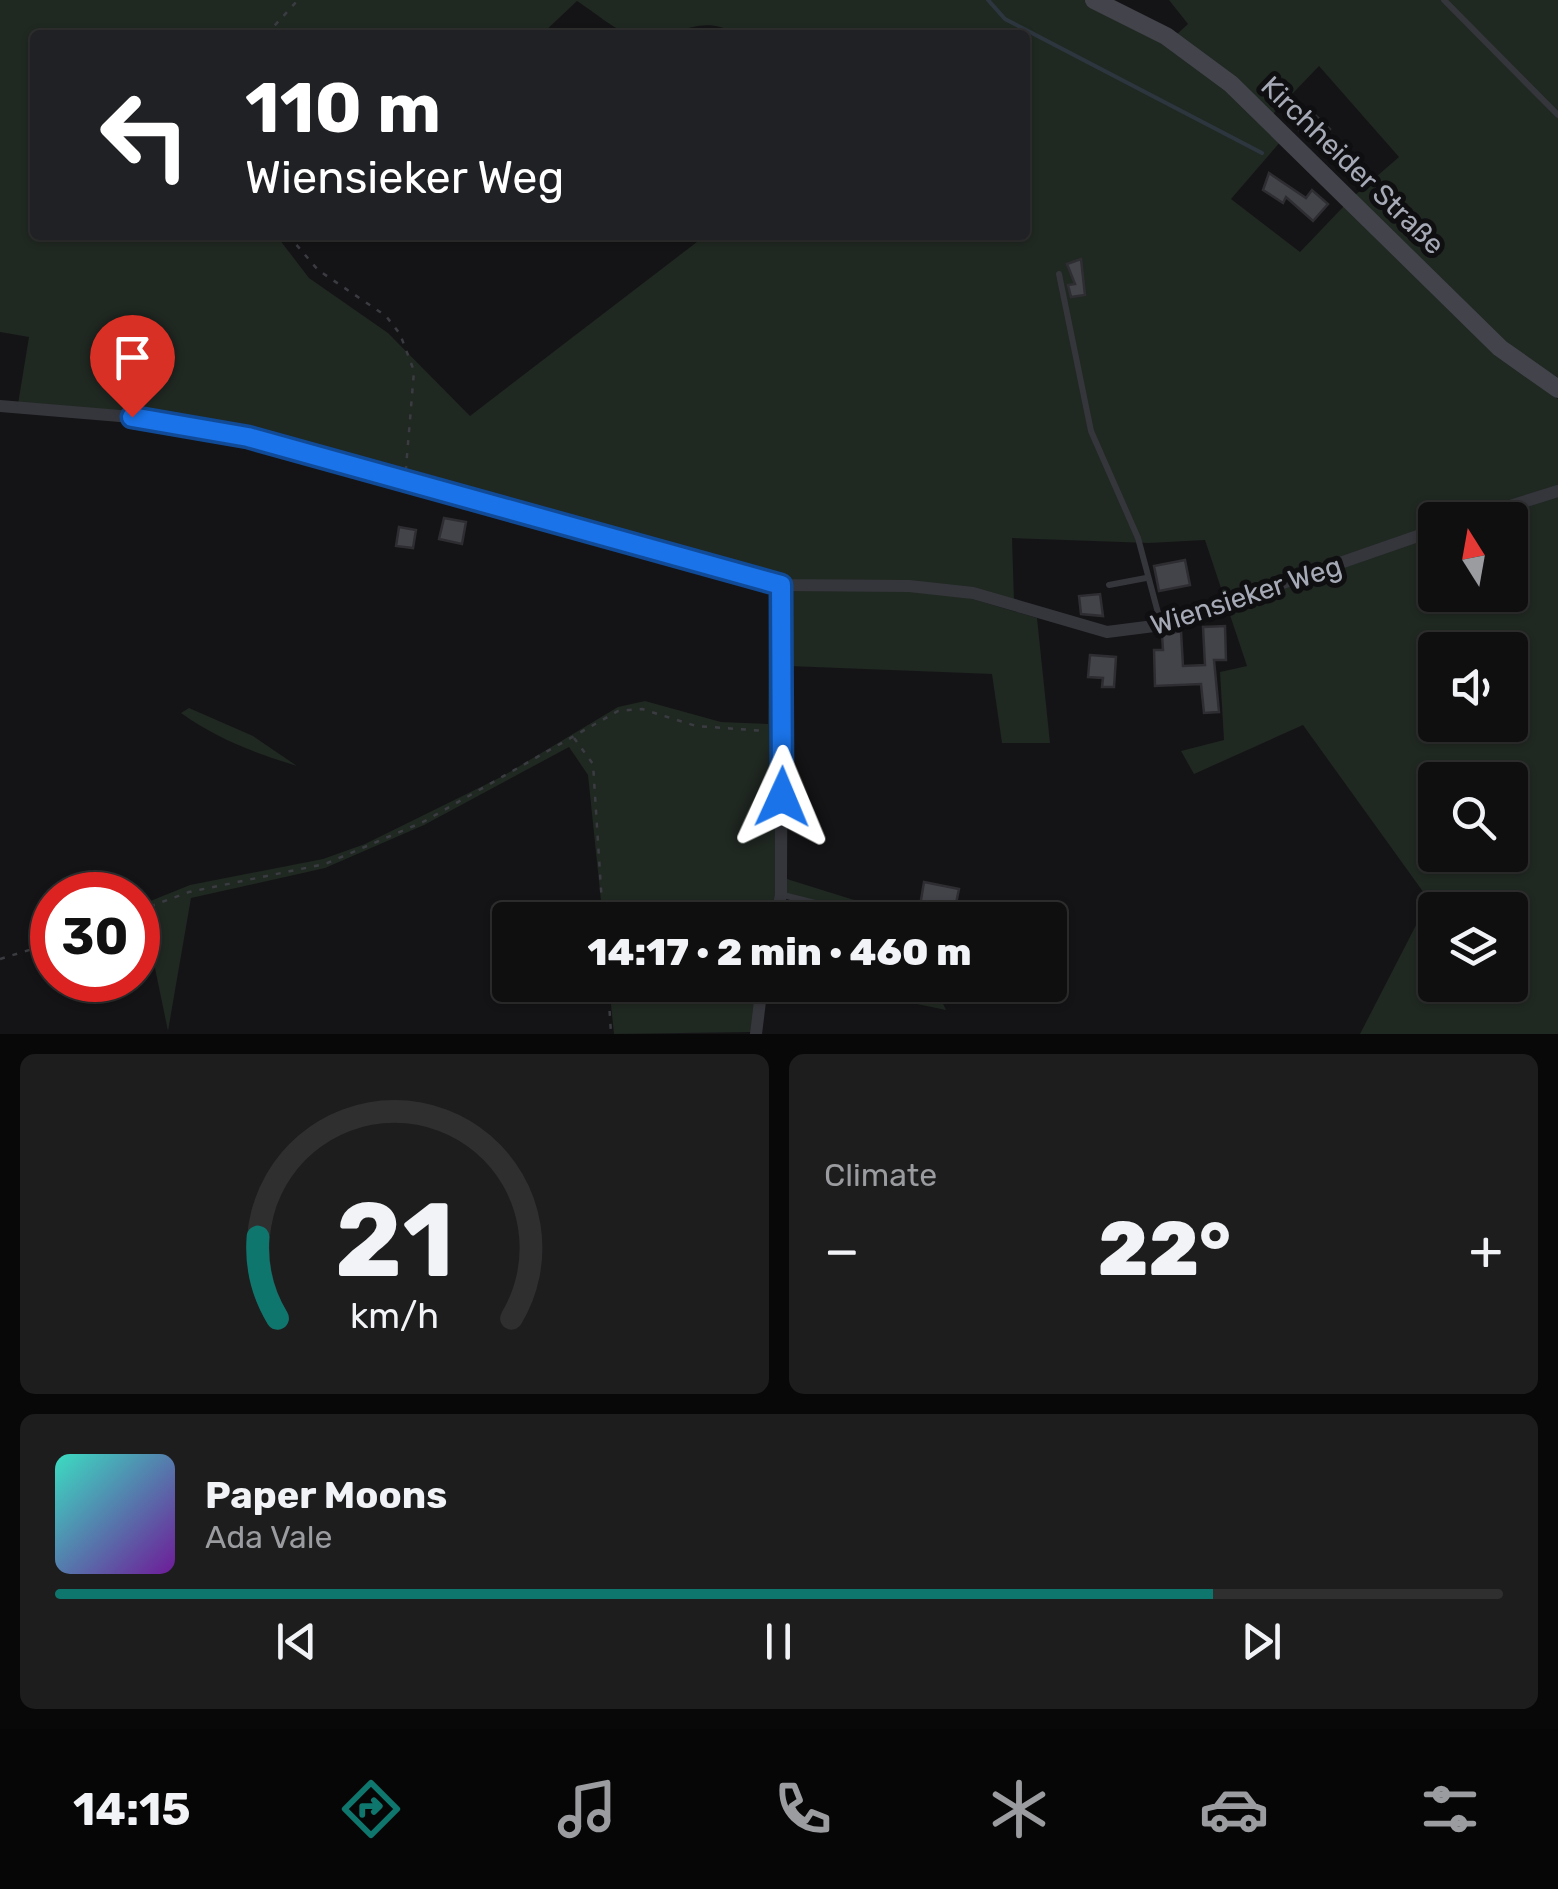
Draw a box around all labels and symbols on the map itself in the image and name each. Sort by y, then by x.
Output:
street label: Kirchheider Straße [1254,70,1451,261]
pin [90,315,175,418]
north arrow [1418,502,1528,612]
street label: Wiensieker Weg [1147,549,1346,642]
position arrow [730,745,834,849]
speed limit sign: 30 [30,872,160,1002]

